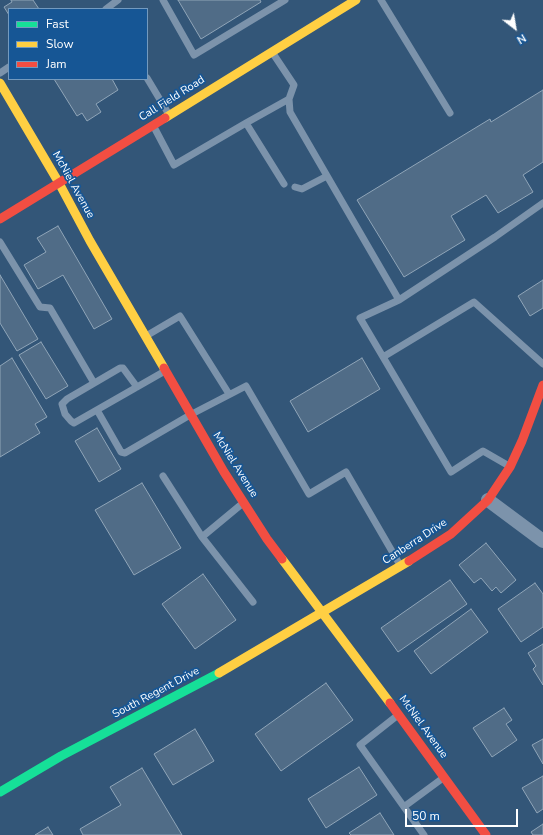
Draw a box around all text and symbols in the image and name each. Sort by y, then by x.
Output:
legend [8,8,148,80]
north arrow [495,8,535,48]
text: Fast [46,16,69,32]
text: N [514,30,529,47]
text: Slow [46,36,74,52]
text: Jam [46,56,67,72]
street label: Call Field Road [137,74,207,124]
street label: McNiel Avenue [49,149,97,221]
street label: McNiel Avenue [210,430,260,500]
street label: Canberra Drive [380,516,450,568]
street label: South Regent Drive [110,665,202,721]
street label: McNiel Avenue [396,693,450,761]
scale bar [407,801,520,827]
text: 50 m [412,808,440,824]

